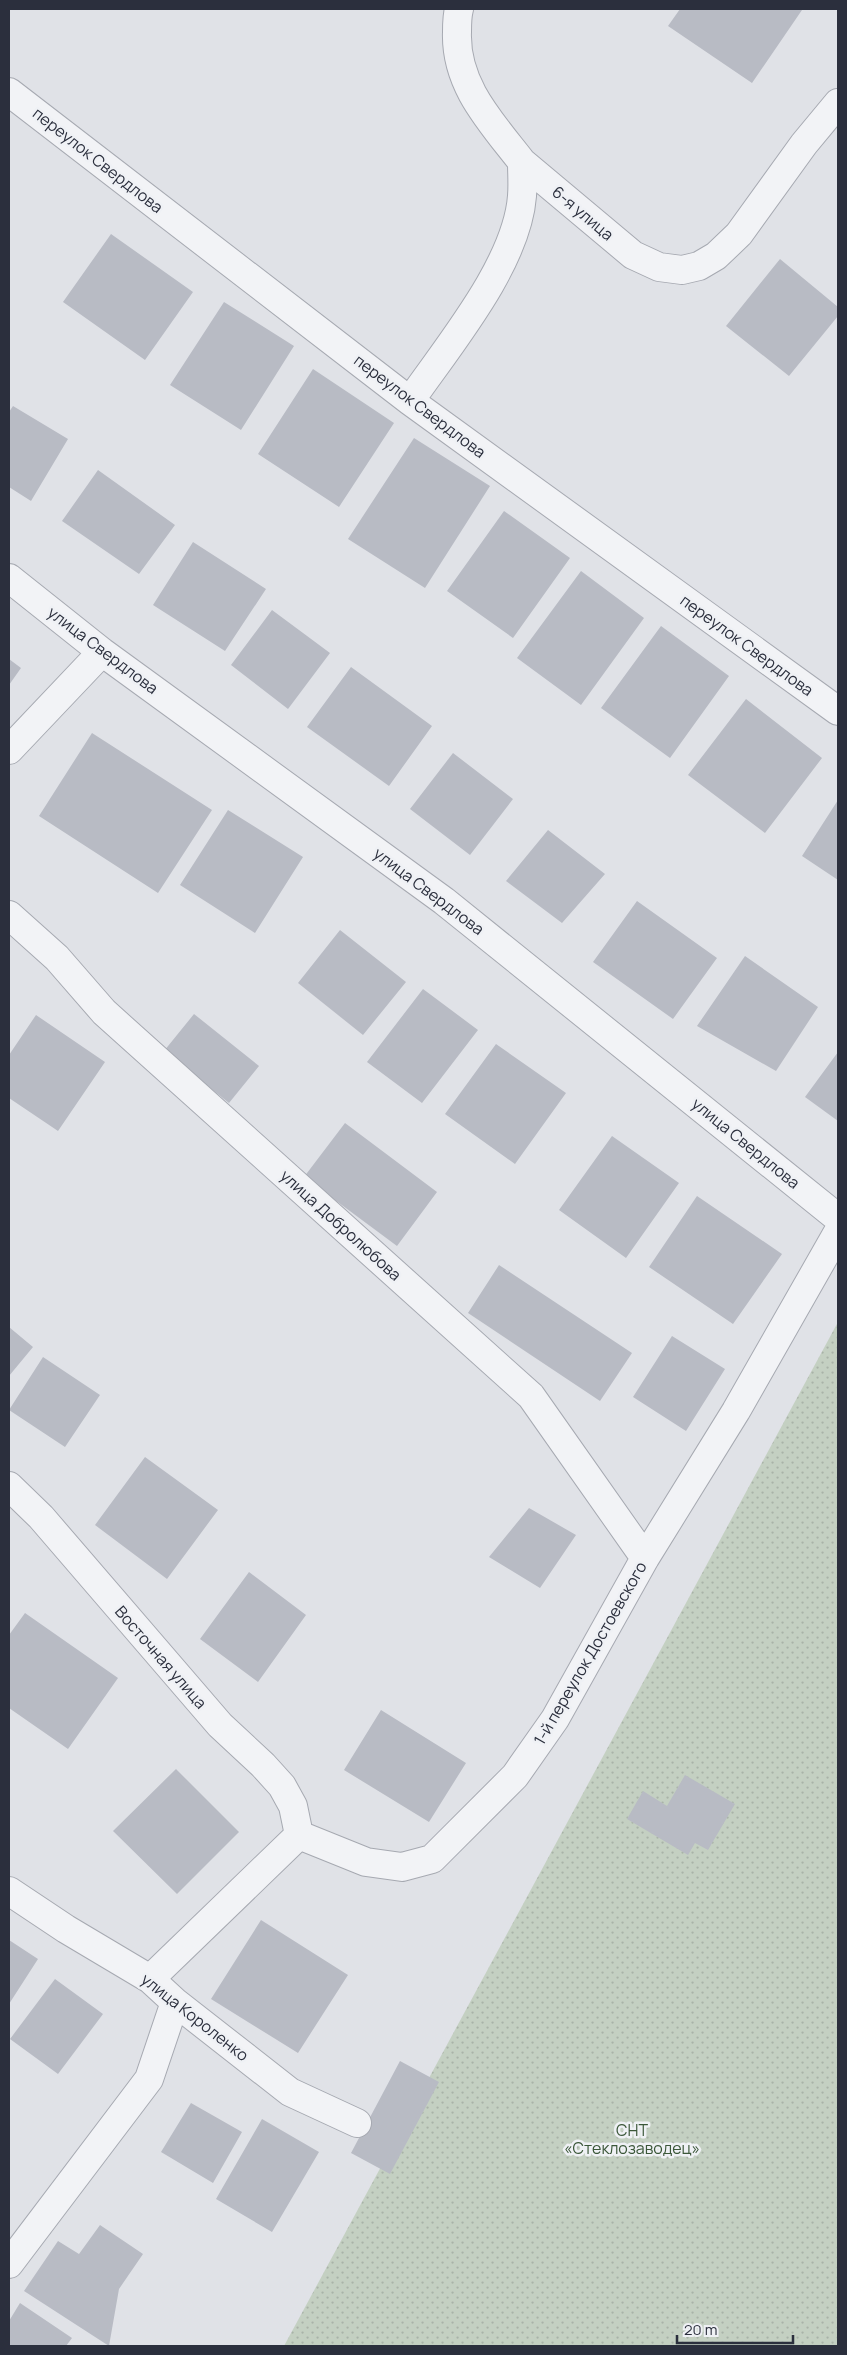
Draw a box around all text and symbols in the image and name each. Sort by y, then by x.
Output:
street label: переулок Свердлова [28,102,168,218]
street label: 6-я улица [548,181,618,245]
street label: переулок Свердлова [350,349,490,463]
street label: переулок Свердлова [676,589,818,701]
street label: улица Свердлова [43,601,163,699]
street label: улица Свердлова [369,842,489,940]
street label: улица Свердлова [687,1093,805,1193]
street label: улица Добролюбова [276,1165,406,1285]
street label: 1-й переулок Достоевского [528,1557,652,1749]
street label: Восточная улица [110,1601,212,1713]
street label: улица Короленко [137,1968,253,2066]
park label: СНТ «Стеклозаводец» [564,2119,700,2159]
scale bar [677,2312,793,2344]
text: 20 m [684,2319,717,2340]

